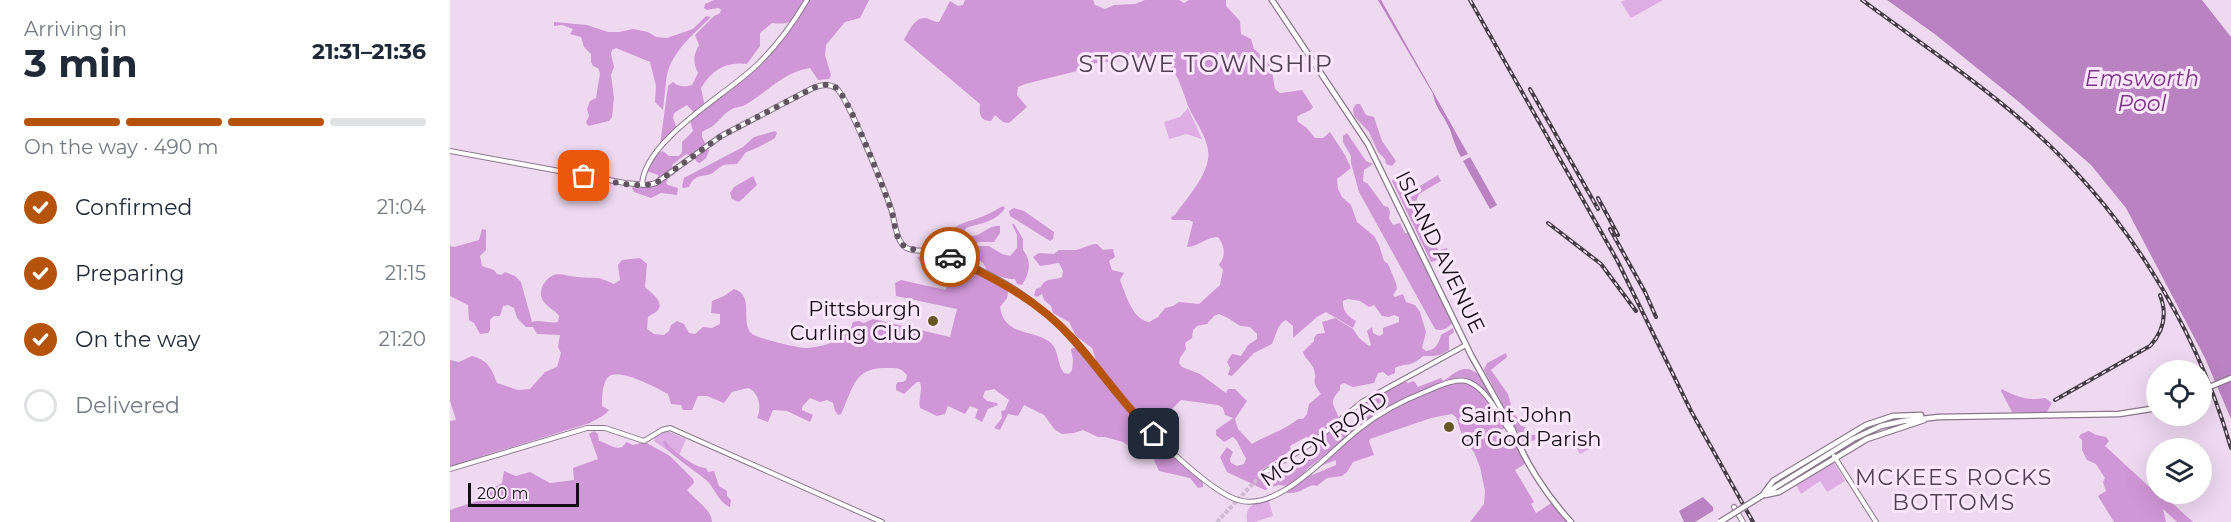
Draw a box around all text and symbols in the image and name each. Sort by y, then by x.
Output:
text: Arriving in [24,17,127,41]
text: 21:31–21:36 [312,38,426,65]
text: 3 min [24,39,138,87]
district label: STOWE TOWNSHIP [1078,49,1334,78]
water label: Emsworth Pool [2085,65,2199,117]
text: On the way · 490 m [24,135,218,159]
pin [558,150,609,201]
icon: bag [567,159,600,192]
street label: ISLAND AVENUE [1390,167,1490,337]
icon: check [24,191,57,224]
text: Confirmed [75,194,192,221]
text: 21:04 [377,195,426,219]
courier [920,227,980,287]
icon: car [934,241,967,274]
icon: check [24,257,57,290]
text: Preparing [75,260,184,287]
text: 21:15 [385,261,426,285]
place label: Pittsburgh Curling Club [790,296,921,345]
marker: Pittsburgh Curling Club [926,314,940,328]
icon: check [24,323,57,356]
text: On the way [75,326,200,353]
text: 21:20 [379,327,426,351]
map controls [2146,360,2212,504]
button: locate [2146,360,2212,426]
street label: MCCOY ROAD [1255,386,1392,492]
text: Delivered [75,392,180,419]
place label: Saint John of God Parish [1461,402,1601,451]
pin [1128,408,1179,459]
icon: home [1137,417,1170,450]
marker: Saint John of God Parish [1442,420,1456,434]
button: layers [2146,438,2212,504]
district label: MCKEES ROCKS BOTTOMS [1855,464,2053,516]
scale bar [468,480,579,508]
text: 200 m [477,484,528,503]

